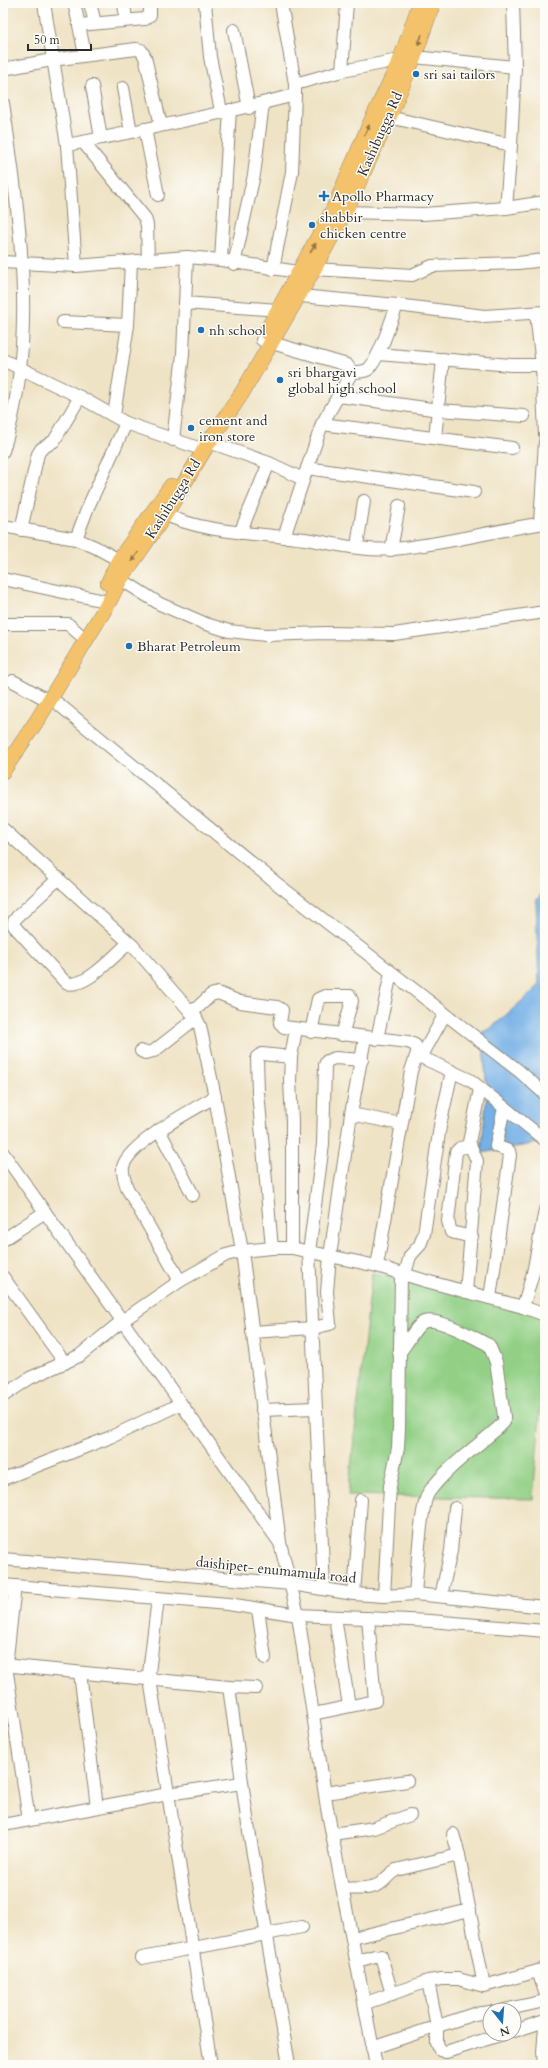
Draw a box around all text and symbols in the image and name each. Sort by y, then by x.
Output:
scale bar [28,26,91,52]
text: 50 m [34,32,61,48]
one-way arrow [417,34,423,46]
place label: sri sai tailors [424,65,496,84]
marker: sri sai tailors [411,69,421,79]
street label: Kashibugga Rd [353,88,407,179]
one-way arrow [364,124,370,135]
place label: Apollo Pharmacy [332,187,435,206]
marker: Apollo Pharmacy [319,191,329,201]
place label: shabbir chicken centre [320,208,407,243]
marker: shabbir chicken centre [307,220,317,230]
one-way arrow [309,242,316,253]
place label: nh school [209,321,266,340]
marker: nh school [196,325,206,335]
place label: sri bhargavi global high school [288,363,397,398]
marker: sri bhargavi global high school [275,375,285,385]
place label: cement and iron store [199,411,268,446]
marker: cement and iron store [186,423,196,433]
street label: Kashibugga Rd [141,455,205,542]
one-way arrow [131,552,139,562]
place label: Bharat Petroleum [137,637,241,656]
marker: Bharat Petroleum [124,641,134,651]
street label: daishipet- enumamula road [195,1552,358,1588]
north arrow [482,2002,522,2042]
text: N [498,2023,512,2040]

